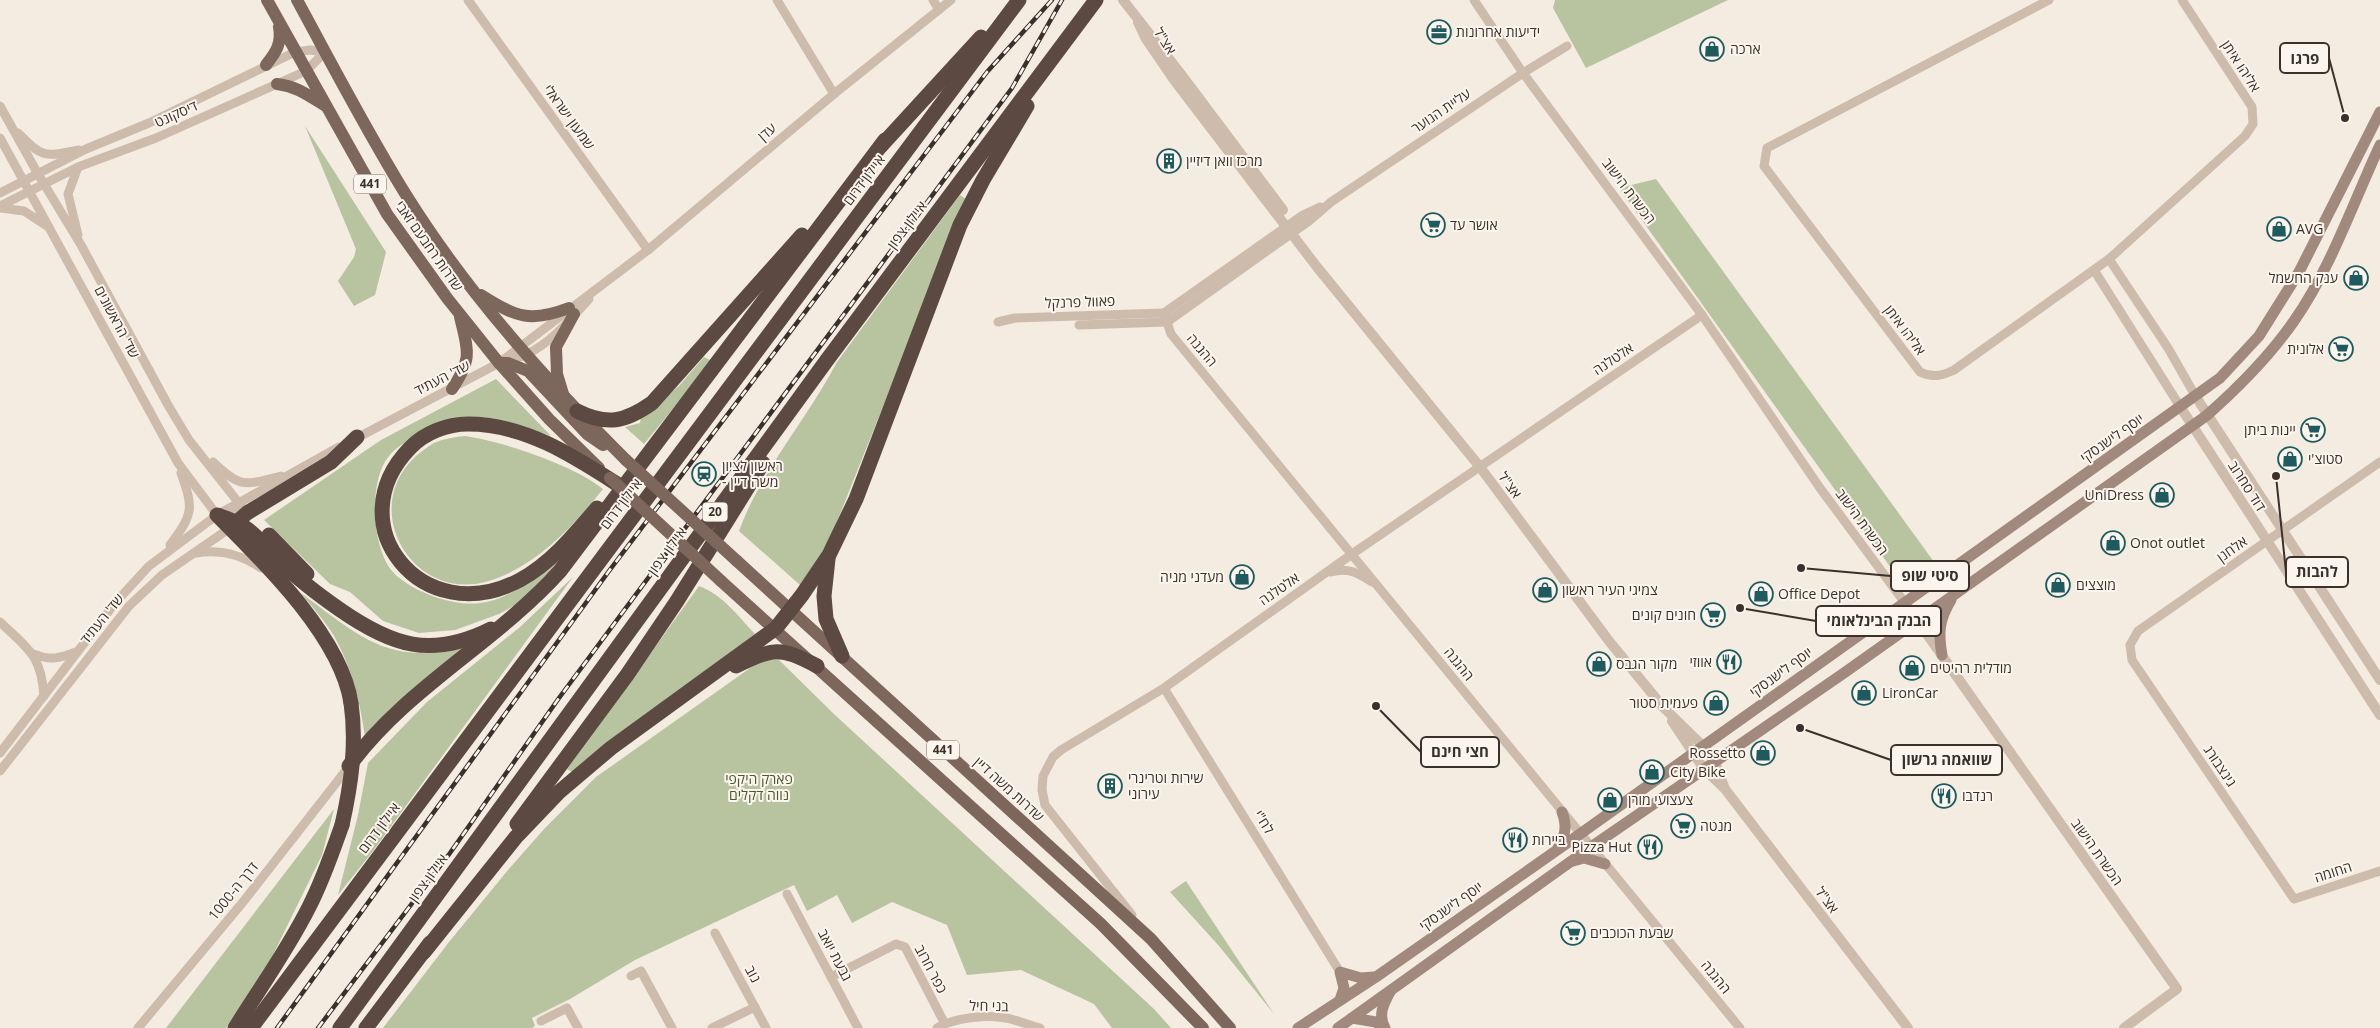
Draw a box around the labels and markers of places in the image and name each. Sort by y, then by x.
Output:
office icon: ידיעות אחרונות [1426,19,1452,45]
place label: ידיעות אחרונות [1456,22,1540,41]
shop icon: ארכה [1699,36,1725,62]
place label: ארכה [1730,39,1761,58]
callout: פרגו [2280,43,2329,73]
building icon: מרכז וואן דיזיין [1156,148,1182,174]
place label: מרכז וואן דיזיין [1186,151,1263,170]
supermarket icon: אושר עד [1420,212,1446,238]
place label: אושר עד [1450,215,1498,234]
shop icon: AVG [2266,216,2292,242]
place label: AVG [2296,219,2323,238]
shop icon: ענק החשמל [2343,265,2369,291]
place label: ענק החשמל [2269,268,2338,287]
supermarket icon: אלונית [2328,336,2354,362]
place label: אלונית [2287,339,2324,358]
supermarket icon: יינות ביתן [2300,417,2326,443]
place label: יינות ביתן [2244,420,2296,439]
shop icon: סטוצ'י [2277,446,2303,472]
place label: סטוצ'י [2308,449,2343,468]
place label: ראשון לציון - משה דיין [722,456,783,491]
station icon: ראשון לציון - משה דיין [691,461,717,487]
shop icon: UniDress [2149,482,2175,508]
place label: UniDress [2085,485,2144,504]
shop icon: Onot outlet [2100,530,2126,556]
place label: Onot outlet [2130,533,2205,552]
callout: להבות [2286,557,2348,587]
callout: סיטי שופ [1891,561,1969,591]
shop icon: מעדני מניה [1229,564,1255,590]
place label: מעדני מניה [1160,567,1224,586]
shop icon: מוצצים [2045,572,2071,598]
place label: מוצצים [2076,575,2116,594]
shop icon: צמיגי העיר ראשון [1532,577,1558,603]
place label: צמיגי העיר ראשון [1562,580,1658,599]
shop icon: Office Depot [1748,581,1774,607]
place label: Office Depot [1778,584,1860,603]
supermarket icon: חונים קונים [1700,602,1726,628]
place label: חונים קונים [1632,605,1696,624]
callout: הבנק הבינלאומי [1816,606,1941,636]
restaurant icon: אווזי [1716,649,1742,675]
shop icon: מקור הגבס [1586,651,1612,677]
place label: אווזי [1690,652,1712,671]
place label: מקור הגבס [1616,654,1677,673]
shop icon: מודלית רהיטים [1899,655,1925,681]
place label: מודלית רהיטים [1930,658,2012,677]
shop icon: LironCar [1851,680,1877,706]
place label: LironCar [1882,683,1938,702]
shop icon: פעמית סטור [1703,690,1729,716]
place label: פעמית סטור [1629,693,1698,712]
callout: חצי חינם [1421,737,1499,767]
shop icon: Rossetto [1750,740,1776,766]
place label: Rossetto [1689,743,1746,762]
callout: שוואמה גרשון [1891,745,2002,775]
shop icon: City Bike [1639,759,1665,785]
place label: City Bike [1670,762,1726,781]
place label: שירות וטרינרי עירוני [1128,768,1203,803]
building icon: שירות וטרינרי עירוני [1097,773,1123,799]
restaurant icon: רנדבו [1931,783,1957,809]
place label: רנדבו [1962,786,1993,805]
shop icon: צעצועי מורן [1597,787,1623,813]
place label: צעצועי מורן [1628,790,1694,809]
supermarket icon: מנטה [1670,813,1696,839]
place label: מנטה [1700,816,1732,835]
restaurant icon: ביירות [1502,827,1528,853]
place label: ביירות [1532,830,1566,849]
restaurant icon: Pizza Hut [1637,834,1663,860]
place label: Pizza Hut [1572,837,1632,856]
supermarket icon: שבעת הכוכבים [1560,920,1586,946]
place label: שבעת הכוכבים [1590,923,1673,942]

